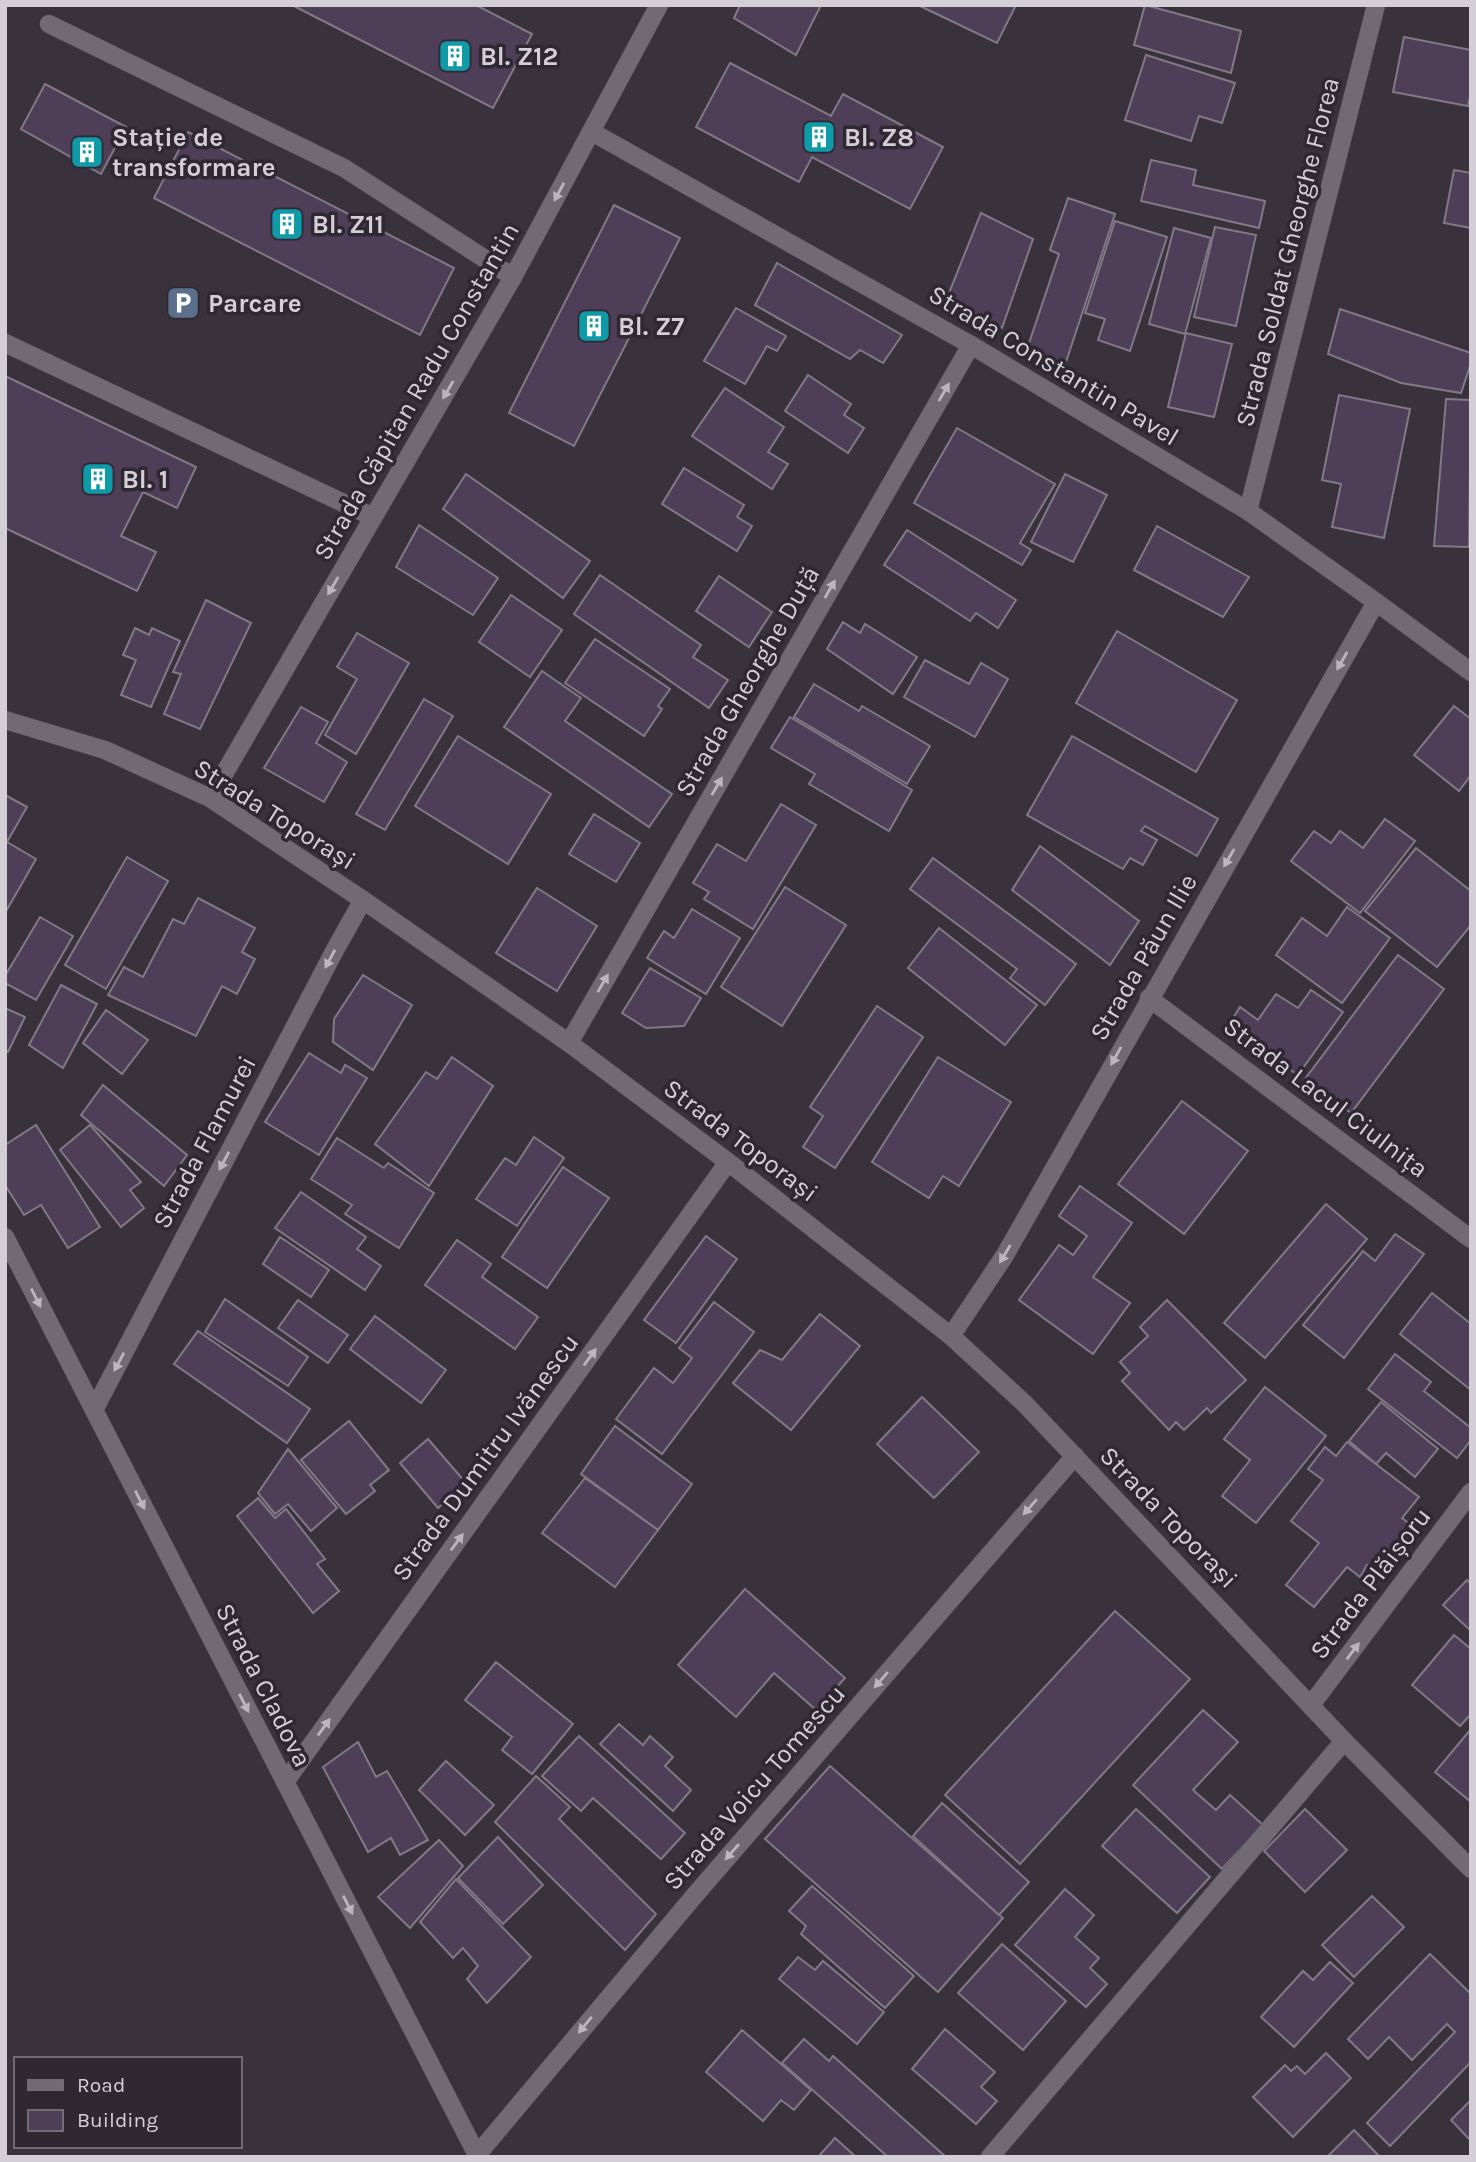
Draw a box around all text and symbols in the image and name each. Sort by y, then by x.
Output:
building icon: Bl. Z12 [436,37,474,75]
place label: Bl. Z12 [480,41,558,72]
street label: Strada Soldat Gheorghe Florea [1229,74,1346,430]
building icon: Bl. Z8 [800,118,838,156]
place label: Stație de transformare [112,122,275,183]
place label: Bl. Z8 [844,122,914,153]
building icon: Stație de transformare [68,133,106,171]
one-way arrow [554,182,566,202]
building icon: Bl. Z11 [268,205,306,243]
place label: Bl. Z11 [312,209,384,240]
street label: Strada Căpitan Radu Constantin [307,217,526,565]
street label: Strada Constantin Pavel [923,278,1184,452]
parking icon: Parcare [164,284,202,322]
place label: Parcare [208,288,301,319]
building icon: Bl. Z7 [575,307,613,345]
place label: Bl. Z7 [618,311,684,342]
one-way arrow [441,380,454,399]
one-way arrow [938,382,950,402]
building icon: Bl. 1 [79,460,117,498]
place label: Bl. 1 [122,464,168,495]
street label: Strada Gheorghe Duță [669,560,826,802]
one-way arrow [327,577,339,596]
one-way arrow [824,580,836,599]
one-way arrow [1337,651,1349,671]
street label: Strada Toporași [188,752,361,877]
one-way arrow [711,777,723,796]
one-way arrow [1223,849,1235,868]
street label: Strada Păun Ilie [1083,868,1204,1046]
one-way arrow [324,949,335,969]
one-way arrow [597,974,609,993]
street label: Strada Lacul Ciulnița [1217,1010,1434,1185]
one-way arrow [1110,1046,1122,1066]
street label: Strada Flamurei [146,1051,263,1234]
street label: Strada Toporași [658,1072,824,1208]
one-way arrow [218,1151,230,1171]
one-way arrow [999,1245,1011,1264]
one-way arrow [31,1288,42,1308]
street label: Strada Dumitru Ivănescu [385,1328,585,1587]
one-way arrow [582,1348,596,1366]
one-way arrow [113,1352,124,1372]
street label: Strada Toporași [1093,1440,1244,1595]
one-way arrow [134,1491,146,1510]
one-way arrow [1023,1499,1038,1516]
street label: Strada Plăișoru [1303,1501,1438,1665]
one-way arrow [450,1533,464,1551]
street label: Strada Cladova [209,1598,318,1772]
one-way arrow [1345,1642,1359,1660]
one-way arrow [874,1671,889,1688]
street label: Strada Voicu Tomescu [657,1678,852,1896]
one-way arrow [238,1693,250,1713]
one-way arrow [317,1718,331,1736]
one-way arrow [724,1843,740,1861]
one-way arrow [342,1895,354,1915]
one-way arrow [578,2016,593,2034]
legend [14,2057,242,2148]
text: Road [77,2073,125,2097]
text: Building [77,2108,158,2132]

